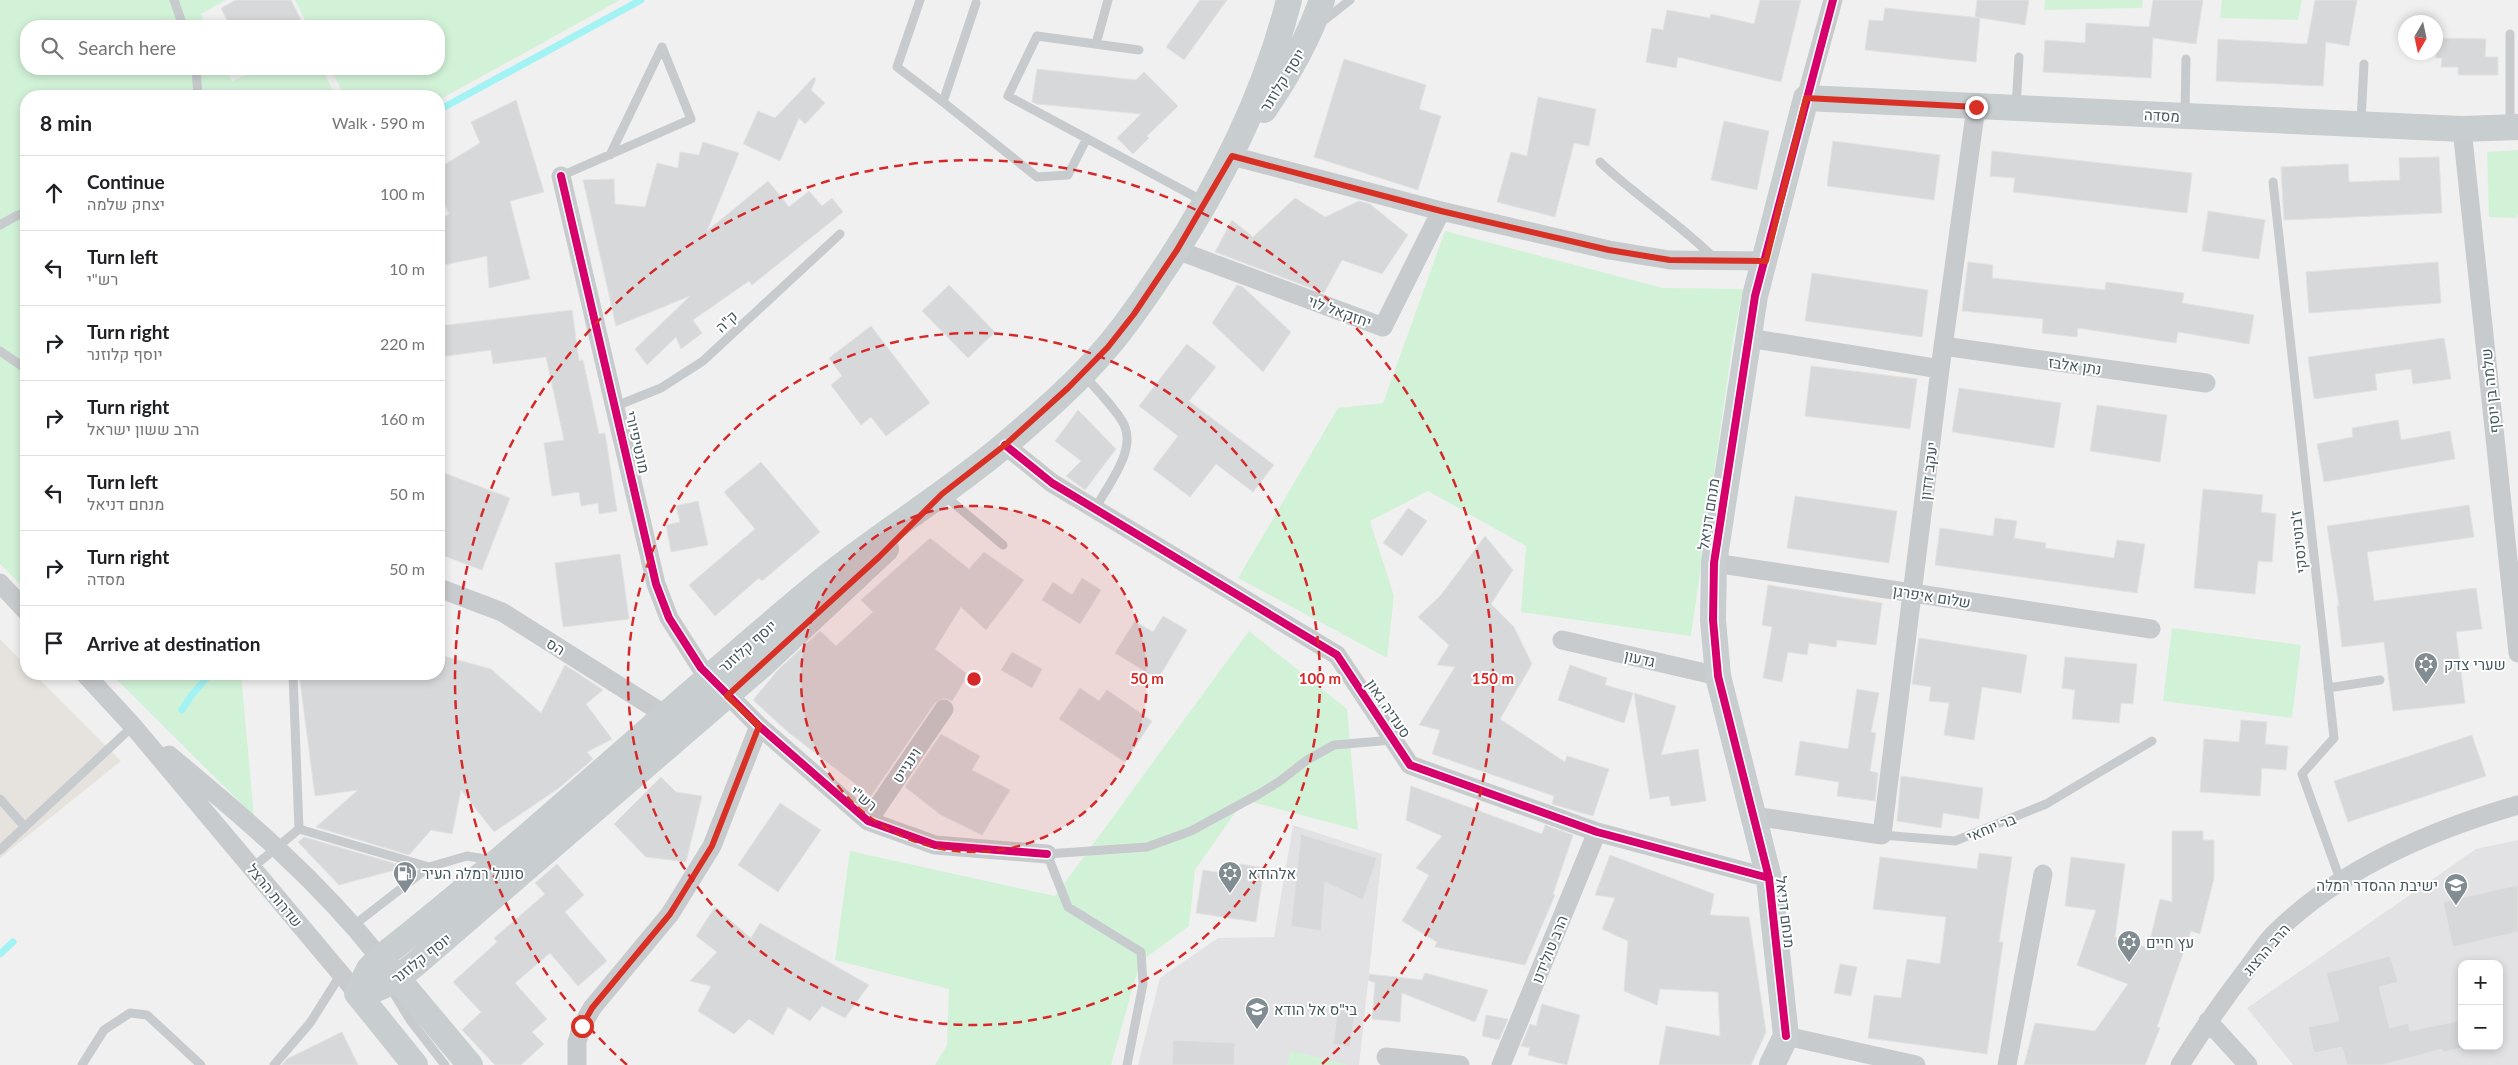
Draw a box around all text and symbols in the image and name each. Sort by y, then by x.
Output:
north arrow [2398,15,2443,60]
search box [20,20,445,75]
icon: search [38,34,66,62]
text: Search here [78,36,176,59]
street label: יוסף קלוזנר [1256,45,1308,115]
route end [1965,96,1988,119]
street label: מסדה [2144,105,2180,125]
text: 8 min [40,110,92,135]
text: Walk · 590 m [332,113,425,132]
text: Continue [87,170,165,193]
icon: ahead [40,179,68,207]
text: 100 m [380,184,425,203]
text: יצחק שלמה [87,194,165,213]
text: Turn left [87,245,158,268]
icon: left [40,254,68,282]
text: 10 m [389,259,425,278]
text: רש"י [87,269,118,288]
street label: יחזקאל לוי [1306,291,1374,331]
street label: ק"ה [711,306,741,336]
text: Turn right [87,320,169,343]
icon: right [40,329,68,357]
text: 220 m [380,334,425,353]
text: יוסף קלוזנר [87,344,163,363]
street label: שלמה בן יוסף [2477,348,2503,434]
street label: נתן אלבז [2047,352,2103,378]
text: Turn right [87,395,169,418]
icon: right [40,404,68,432]
text: 160 m [380,409,425,428]
street label: מונטיפיורי [622,409,654,475]
text: הרב ששון ישראל [87,419,199,438]
street label: יעקב דדון [1915,441,1941,501]
text: Turn left [87,470,158,493]
street label: מנחם דניאל [1693,477,1723,551]
icon: left [40,479,68,507]
text: 50 m [389,484,425,503]
text: מנחם דניאל [87,494,164,513]
street label: ז'בוטינסקי [2286,510,2310,574]
text: Turn right [87,545,169,568]
icon: right [40,554,68,582]
text: 50 m [389,559,425,578]
text: מסדה [87,569,125,588]
street label: שלום איפרגן [1892,581,1972,611]
street label: יוסף קלוזנר [714,616,780,676]
icon: arrive [40,629,68,657]
text: Arrive at destination [87,632,260,655]
street label: הס [543,633,569,659]
street label: גדעון [1623,646,1657,670]
synagogue icon: שערי צדק [2413,651,2439,685]
place label: שערי צדק [2444,655,2506,673]
text: 50 m [1130,669,1164,687]
text: 100 m [1299,669,1341,687]
text: 150 m [1472,669,1514,687]
centre of rings [965,670,983,688]
street label: סעדיה גאון [1363,675,1415,741]
street label: וינגייט [888,744,924,786]
street label: רש"י [847,782,881,814]
street label: בר יוחאי [1964,809,2018,845]
street label: שדרות הרצל [243,860,307,930]
fuel station icon: סונול רמלה העיר [392,860,418,894]
synagogue icon: אלהודא [1217,860,1243,894]
place label: סונול רמלה העיר [422,864,524,882]
place label: אלהודא [1248,864,1296,882]
school or university icon: ישיבת ההסדר רמלה [2443,872,2469,906]
street label: מנחם דניאל [1773,875,1799,949]
place label: ישיבת ההסדר רמלה [2316,876,2438,894]
street label: הרב טולידנו [1527,912,1571,986]
street label: הרב הרצוג [2239,919,2293,979]
street label: יוסף קלוזנר [388,929,454,987]
synagogue icon: עץ חיים [2116,929,2142,963]
place label: עץ חיים [2146,933,2194,951]
map controls [2458,960,2503,1050]
button: + [2458,960,2503,1005]
school or university icon: בי"ס אל הודא [1244,996,1270,1030]
place label: בי"ס אל הודא [1274,1000,1357,1018]
button: − [2458,1005,2503,1050]
route start [571,1015,594,1038]

